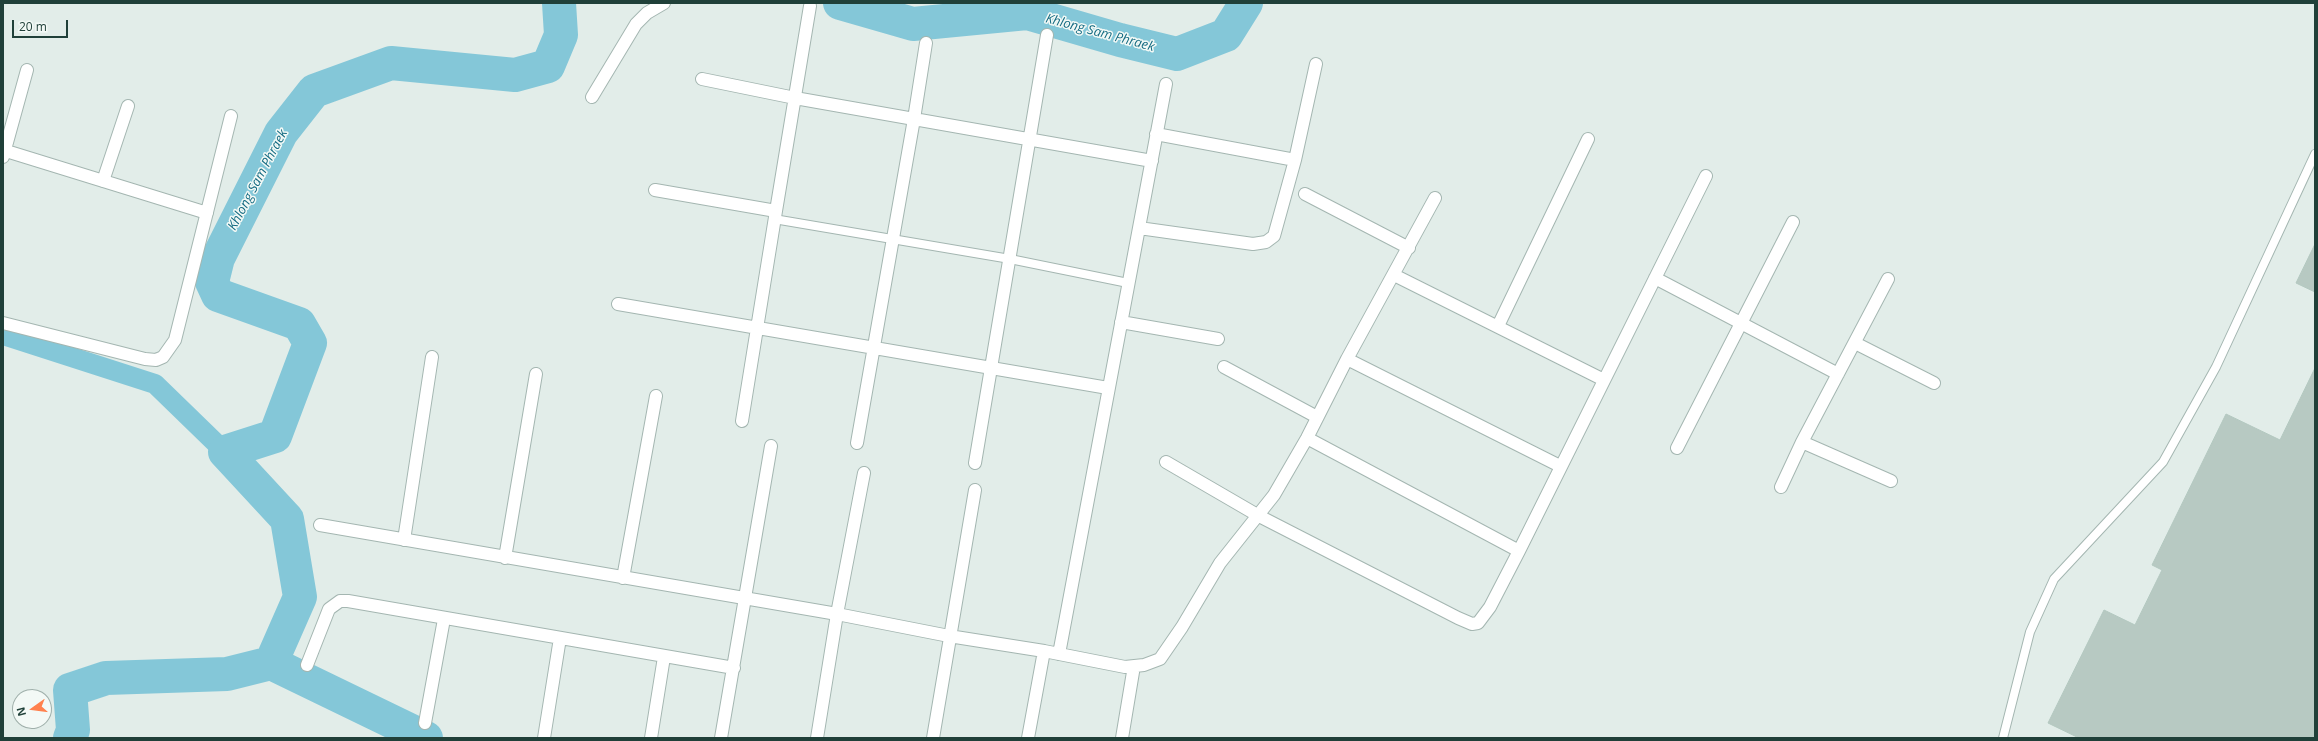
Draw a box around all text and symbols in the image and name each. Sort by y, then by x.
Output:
water label: Khlong Sam Phraek [1044,11,1156,55]
scale bar [14,12,70,38]
text: 20 m [19,18,47,35]
water label: Khlong Sam Phraek [225,127,291,233]
north arrow [12,689,52,729]
text: N [12,706,29,718]

